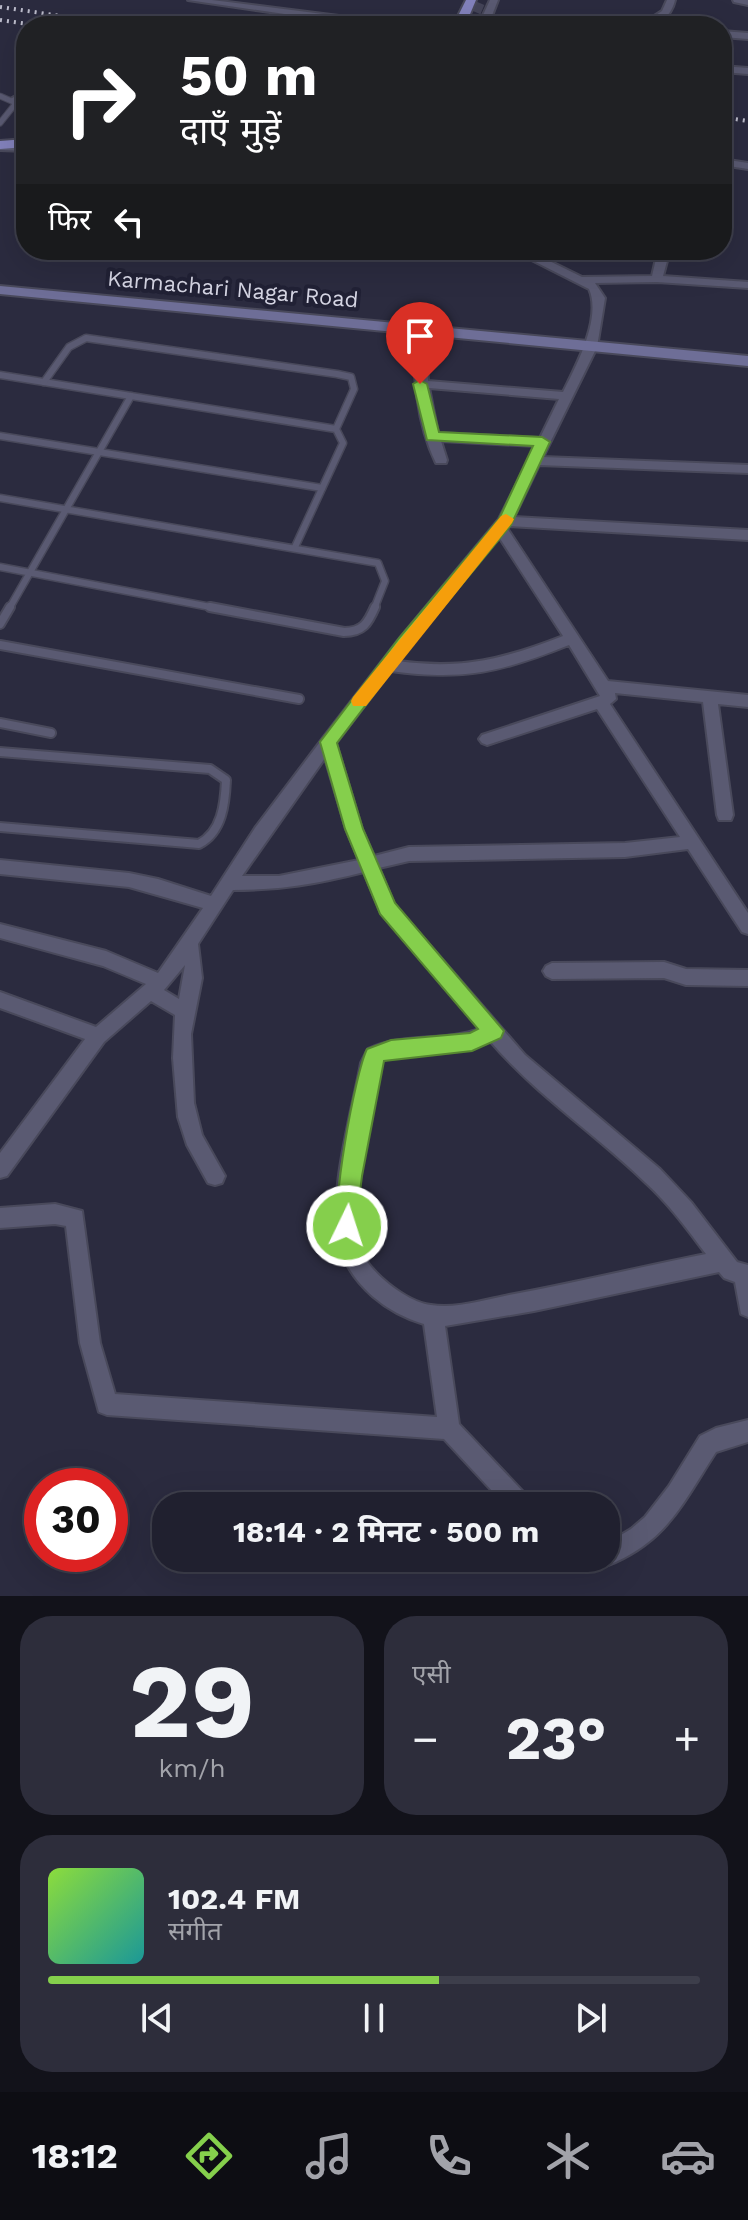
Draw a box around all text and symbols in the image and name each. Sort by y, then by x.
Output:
text: 50 m [180,43,317,109]
icon: right [48,48,152,152]
text: दाएँ मुड़ें [180,110,281,152]
icon: left [107,200,151,244]
text: फिर [48,202,91,237]
street label: Karmachari Nagar Road [106,266,360,312]
pin [386,302,454,384]
icon: arrive [398,314,442,358]
position arrow [305,1184,389,1268]
speed limit sign: 30 [24,1468,128,1572]
text: 18:14 · 2 मिनट · 500 m [233,1514,539,1549]
text: 29 [129,1640,255,1762]
text: एसी [412,1659,451,1689]
text: 23° [505,1703,607,1774]
text: − [412,1713,439,1765]
text: + [673,1713,700,1765]
text: km/h [159,1753,225,1783]
text: 102.4 FM [168,1881,300,1916]
text: संगीत [168,1916,222,1946]
icon: previous [135,1996,179,2040]
icon: pause [352,1996,396,2040]
icon: next [569,1996,613,2040]
icon: directions [181,2128,237,2184]
icon: music [301,2128,357,2184]
icon: phone [421,2128,477,2184]
icon: climate [540,2128,596,2184]
icon: car [660,2128,716,2184]
text: 18:12 [32,2135,118,2177]

